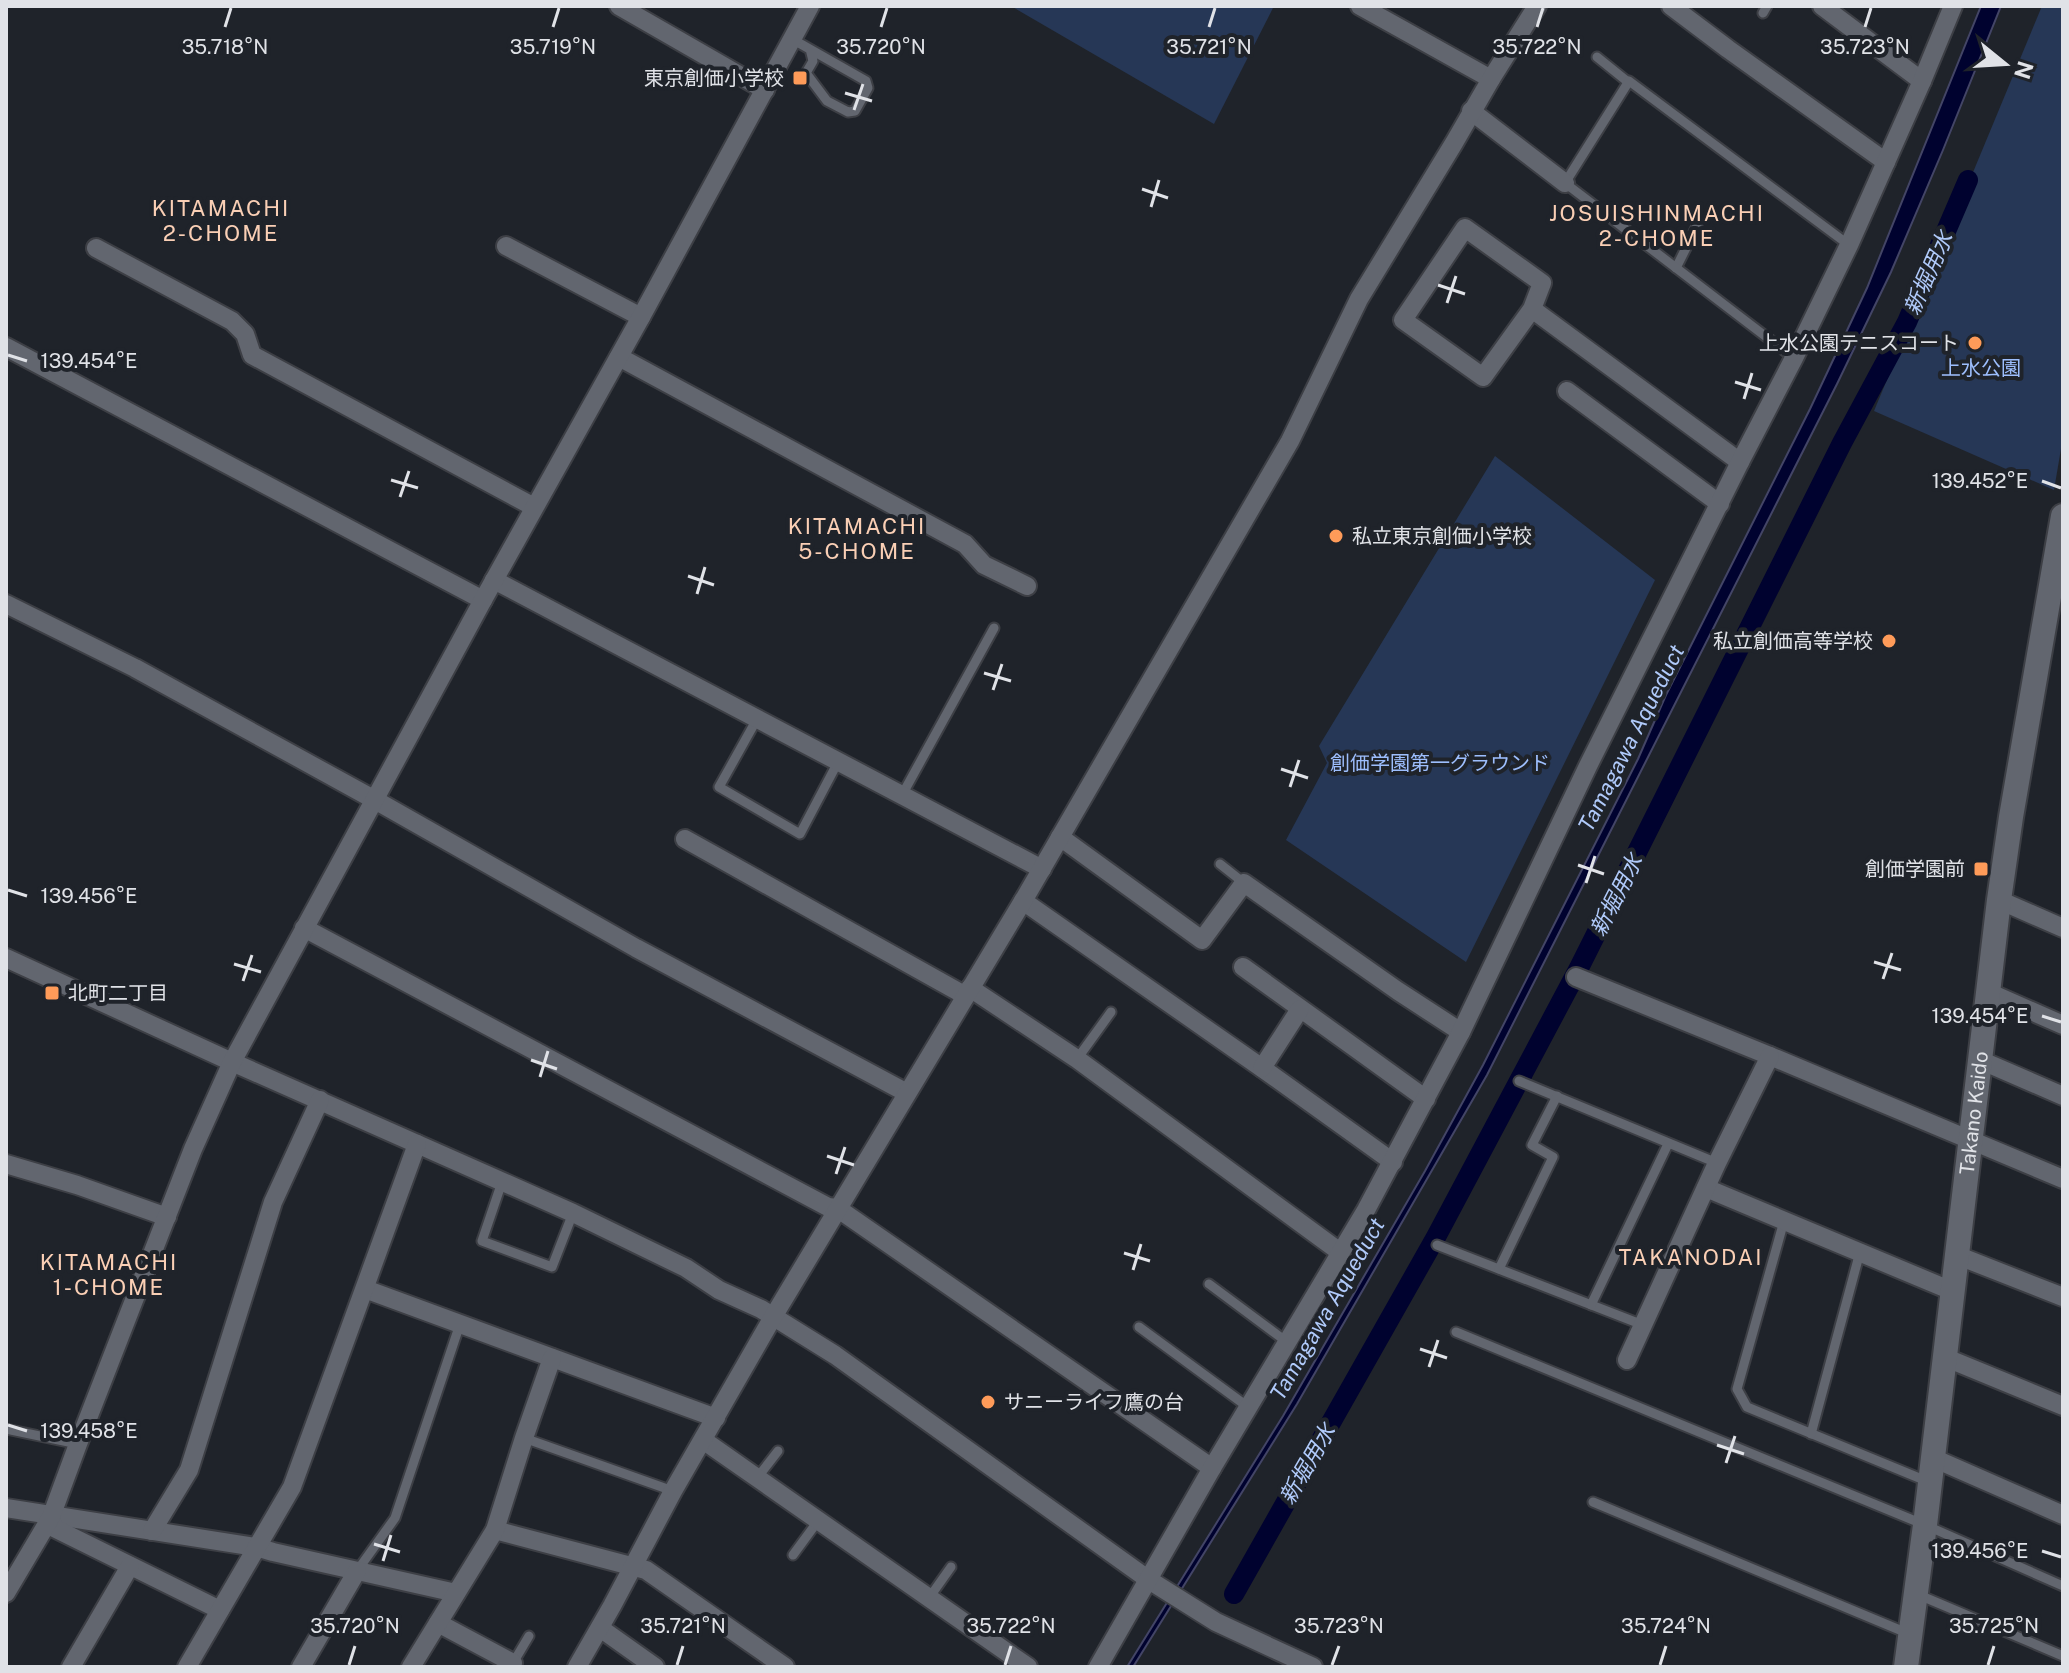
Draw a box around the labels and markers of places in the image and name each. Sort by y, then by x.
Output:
place label: 東京創価小学校 [644,66,784,90]
marker: 東京創価小学校 [791,69,809,87]
place label: 上水公園テニスコート [1759,331,1959,355]
marker: 上水公園テニスコート [1966,334,1984,352]
place label: 私立東京創価小学校 [1352,524,1532,548]
marker: 私立東京創価小学校 [1327,527,1345,545]
place label: 私立創価高等学校 [1713,629,1873,653]
marker: 私立創価高等学校 [1880,632,1898,650]
place label: 創価学園前 [1865,857,1965,881]
marker: 創価学園前 [1972,860,1990,878]
place label: 北町二丁目 [68,981,168,1005]
marker: 北町二丁目 [43,984,61,1002]
place label: サニーライフ鷹の台 [1004,1390,1184,1414]
marker: サニーライフ鷹の台 [979,1393,997,1411]

